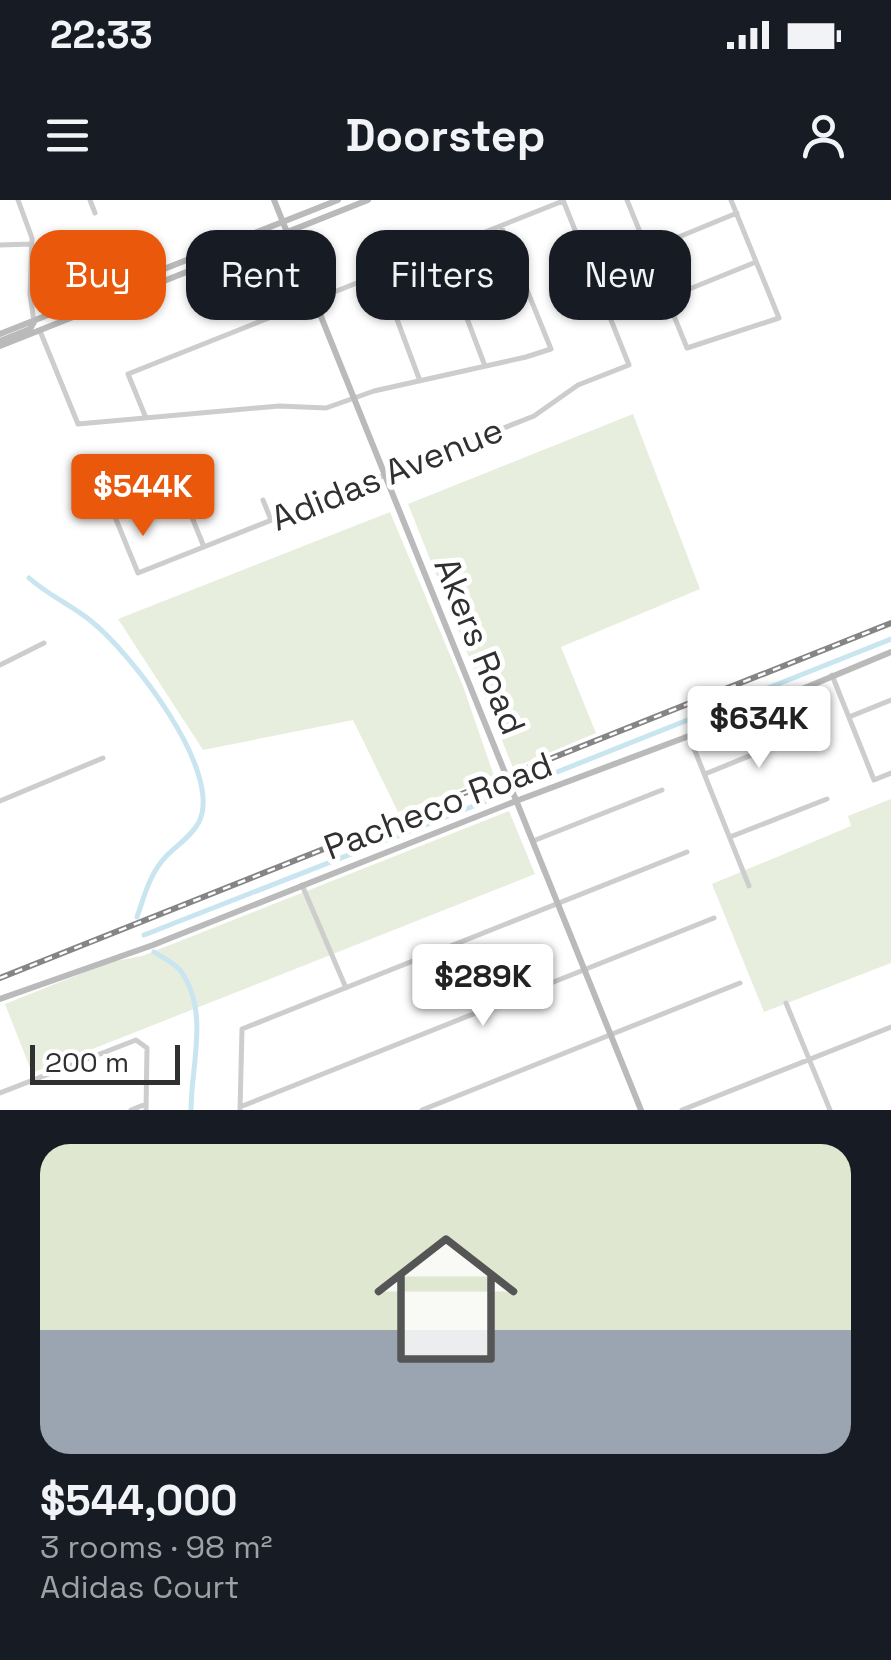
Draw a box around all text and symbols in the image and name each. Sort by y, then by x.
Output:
text: 22:33 [50,11,153,59]
text: Doorstep [346,107,545,164]
icon: menu [40,108,95,163]
icon: person [796,108,851,163]
chip: Buy [30,230,166,320]
chip: Rent [186,230,336,320]
chip: Filters [356,230,529,320]
chip: New [549,230,691,320]
street label: Adidas Avenue [265,407,509,541]
pin: $544K [73,454,213,539]
text: $544K [93,466,193,506]
street label: Akers Road [425,551,535,741]
pin: $634K [689,686,829,771]
text: $634K [709,698,809,738]
street label: Pacheco Road [318,742,558,870]
pin: $289K [413,944,553,1029]
text: $289K [434,956,532,996]
scale bar [30,1040,180,1084]
text: 200 m [45,1044,129,1080]
icon: home [356,1209,536,1389]
text: $544,000 [40,1474,238,1527]
text: 3 rooms · 98 m² [40,1527,272,1567]
text: Adidas Court [40,1567,239,1607]

